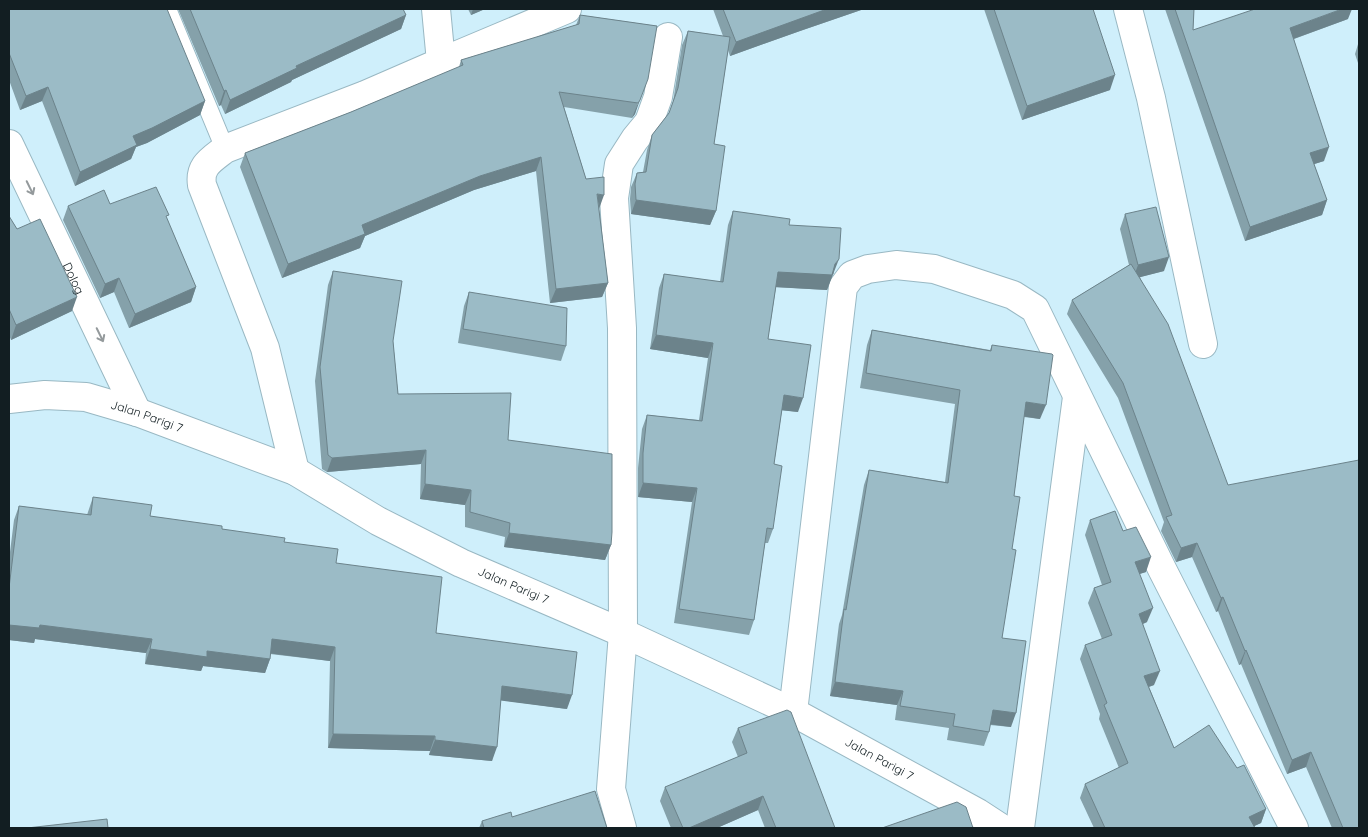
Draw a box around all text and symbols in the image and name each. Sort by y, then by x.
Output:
one-way arrow [26,180,35,195]
street label: Dolog [60,260,88,297]
one-way arrow [96,327,105,342]
street label: Jalan Parigi 7 [109,397,185,435]
street label: Jalan Parigi 7 [476,563,551,607]
street label: Jalan Parigi 7 [843,734,916,783]

